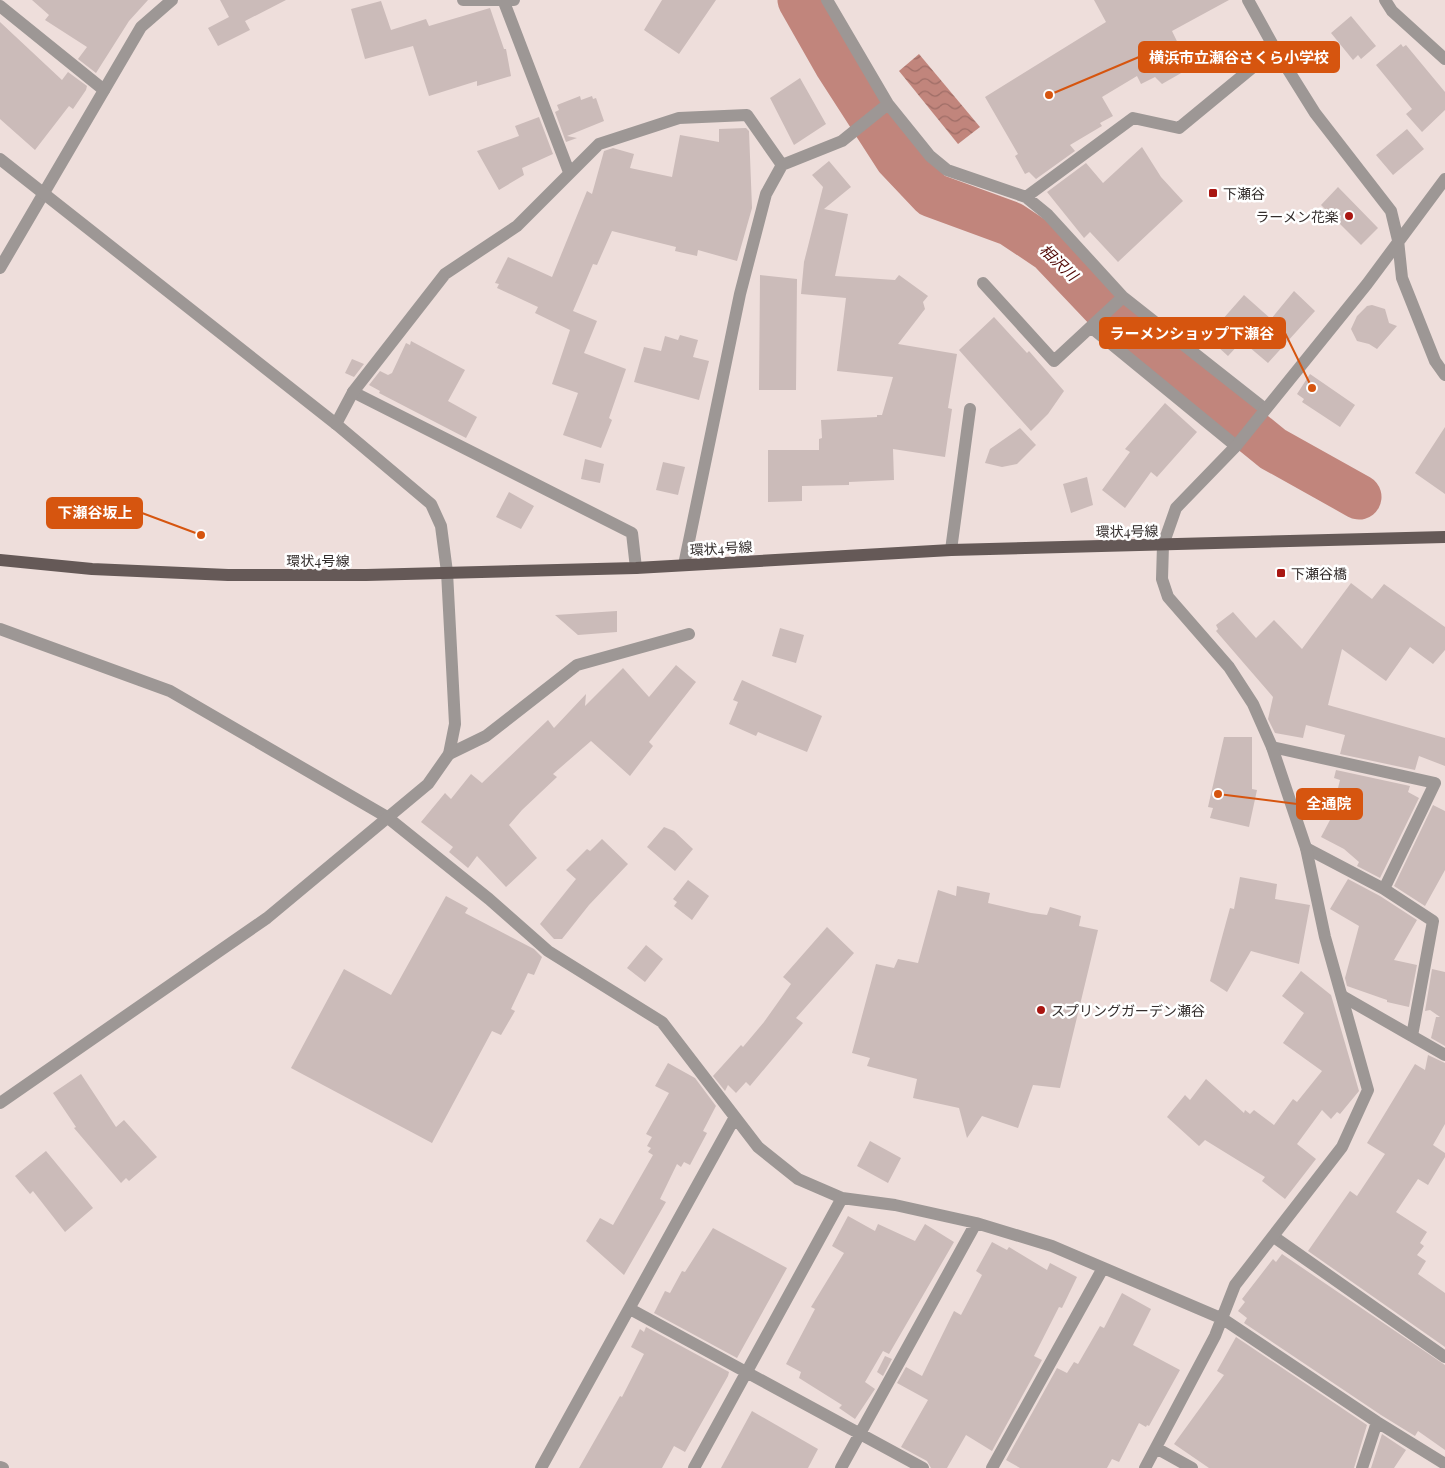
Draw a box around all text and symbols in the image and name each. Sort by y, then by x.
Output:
callout: 横浜市立瀬谷さくら小学校 [1139,42,1339,72]
text: 横浜市立瀬谷さくら小学校 [1149,47,1329,67]
place label: 下瀬谷 [1223,184,1265,203]
marker: 下瀬谷 [1207,187,1219,199]
place label: ラーメン花楽 [1256,207,1339,226]
marker: ラーメン花楽 [1343,210,1355,222]
water label: 相沢川 [1036,239,1084,286]
callout: ラーメンショップ下瀬谷 [1100,318,1285,348]
text: ラーメンショップ下瀬谷 [1110,323,1274,343]
callout: 下瀬谷坂上 [47,498,142,528]
text: 下瀬谷坂上 [57,502,133,522]
street label: 環状4号線 [1095,521,1159,541]
street label: 環状4号線 [689,537,753,559]
street label: 環状4号線 [287,551,349,570]
place label: 下瀬谷橋 [1291,564,1347,583]
marker: 下瀬谷橋 [1275,567,1287,579]
callout: 全通院 [1297,789,1362,819]
text: 全通院 [1306,793,1352,813]
place label: スプリングガーデン瀬谷 [1051,1001,1205,1020]
marker: スプリングガーデン瀬谷 [1035,1004,1047,1016]

